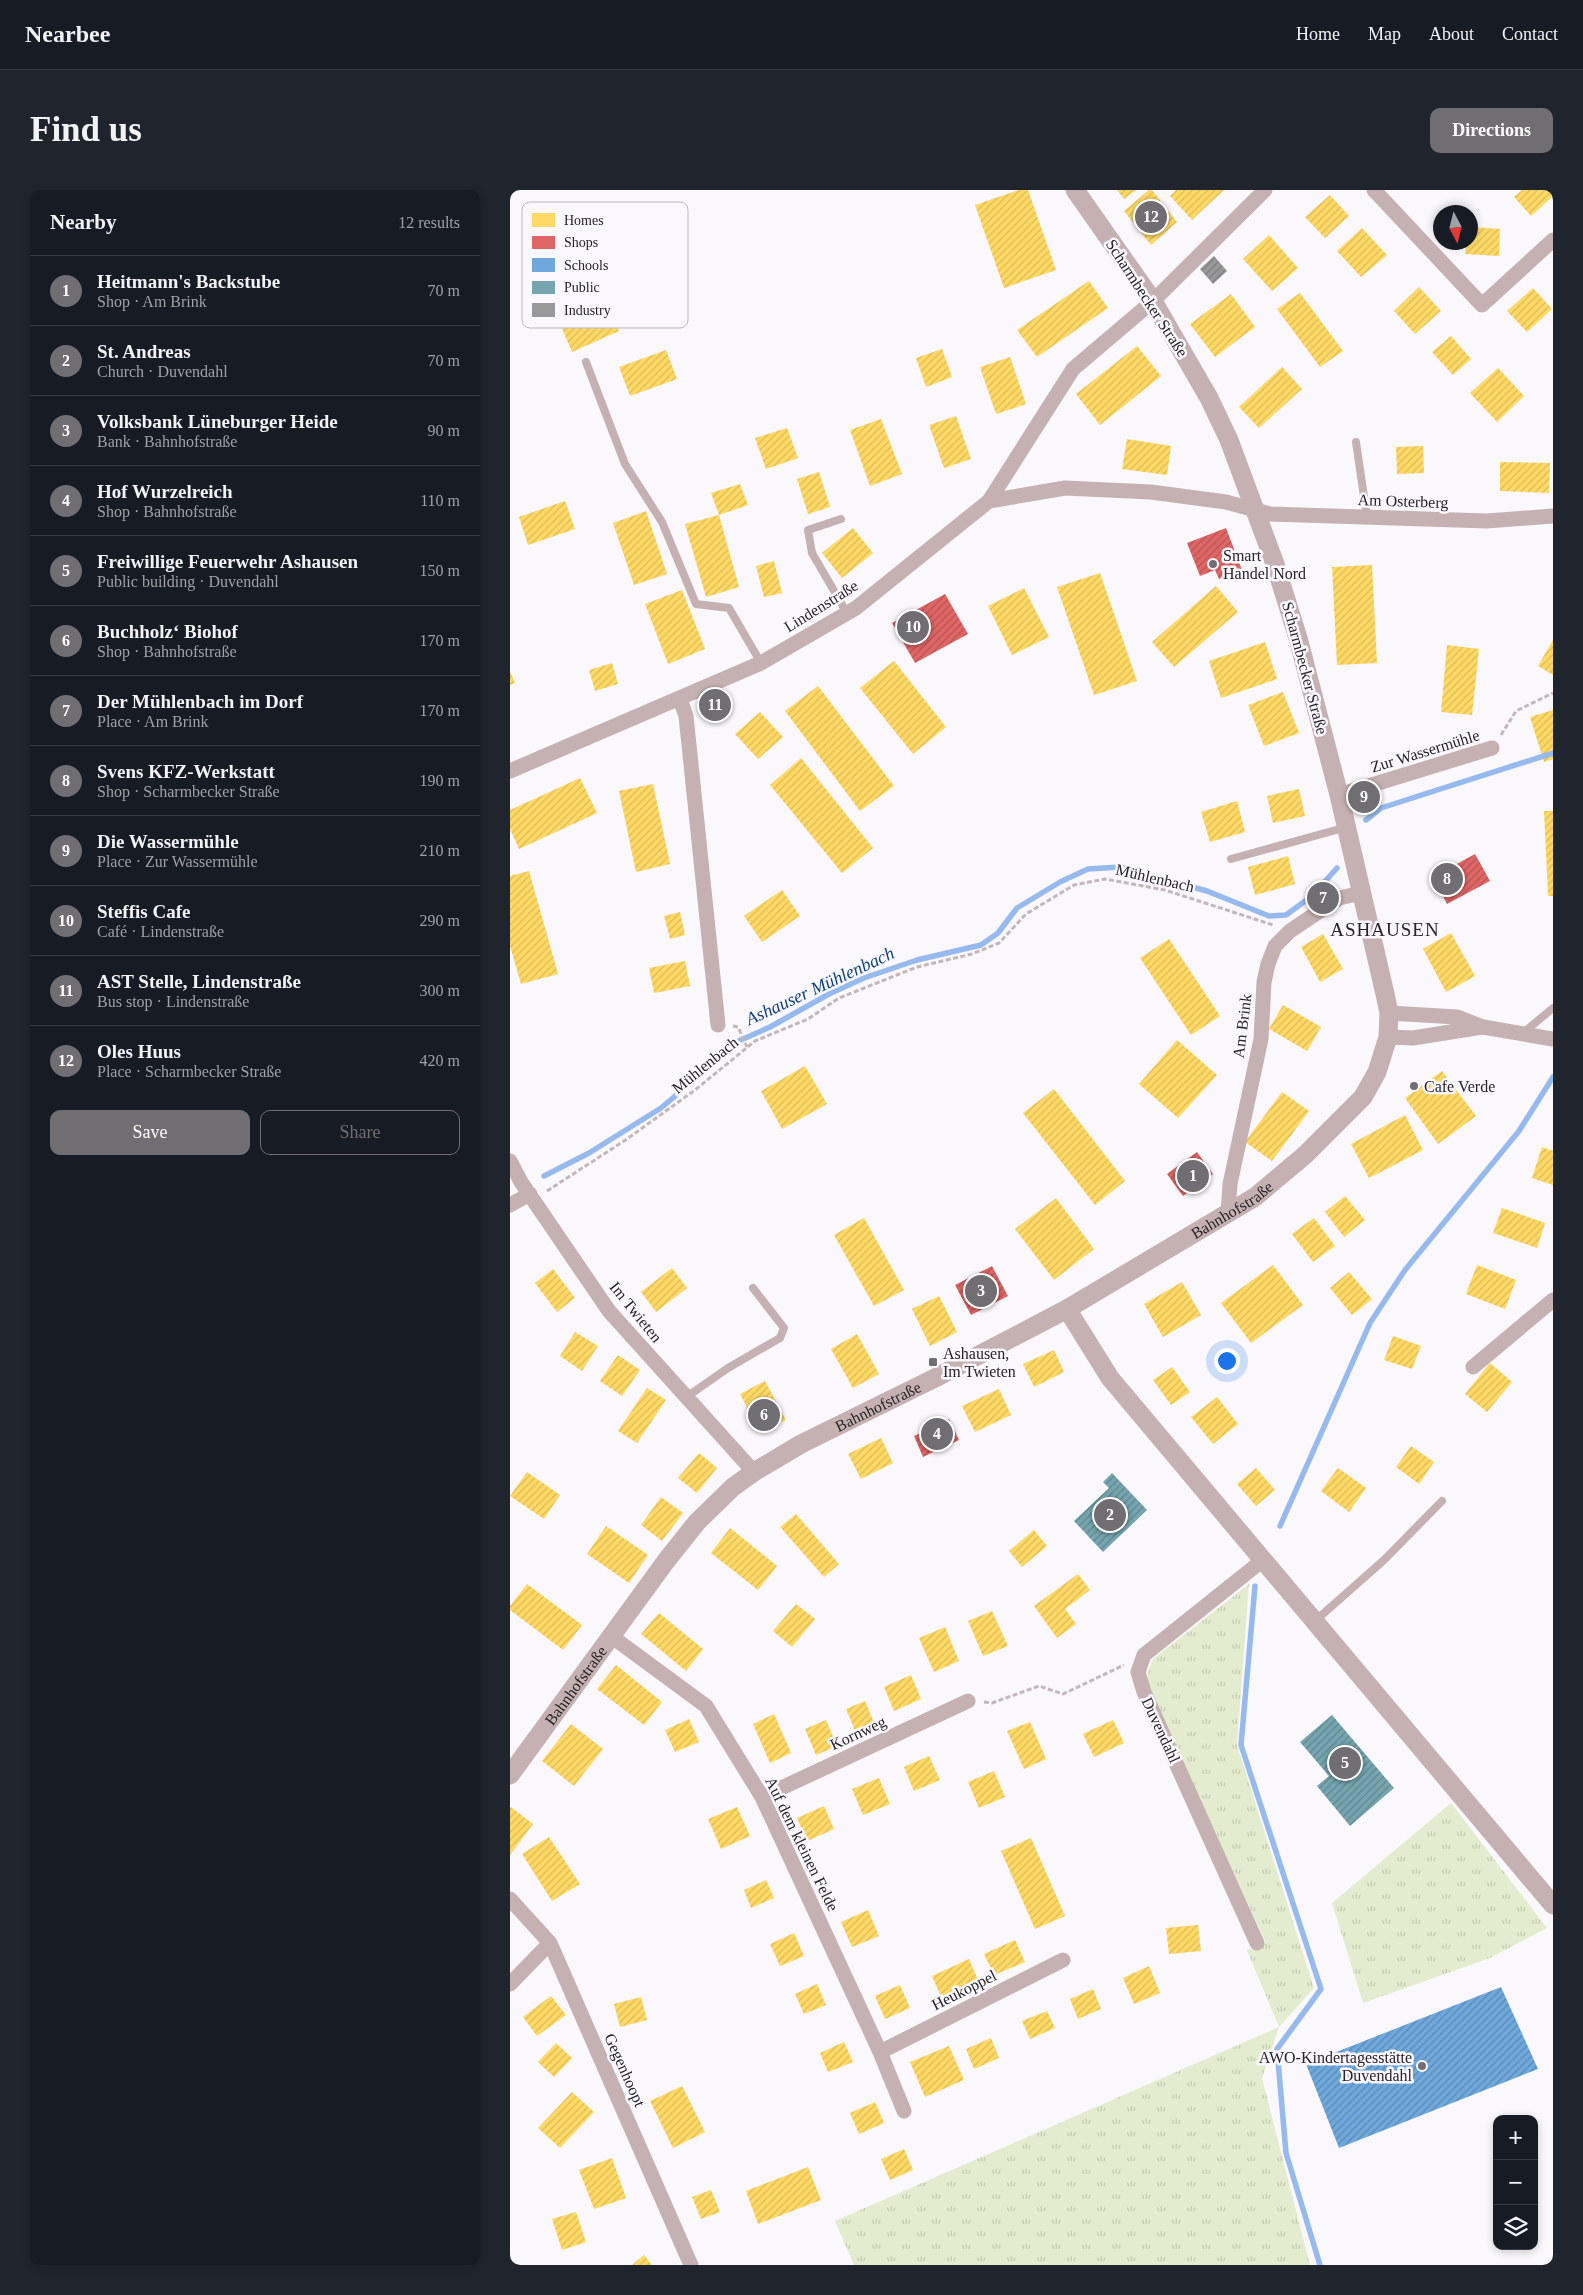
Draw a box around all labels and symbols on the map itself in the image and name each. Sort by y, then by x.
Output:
pin: 12 [1135,198,1167,236]
legend [522,202,688,328]
north arrow [1433,205,1478,250]
text: Homes [564,213,604,228]
text: Shops [564,235,598,250]
street label: Scharmbecker Straße [1103,236,1191,360]
text: Schools [564,258,608,273]
text: Public [564,280,600,295]
text: Industry [564,303,611,318]
street label: Am Osterberg [1357,491,1449,512]
place label: Smart Handel Nord [1223,547,1306,582]
marker: Smart Handel Nord [1207,558,1219,570]
street label: Lindenstraße [781,577,861,635]
street label: Scharmbecker Straße [1279,600,1331,736]
pin: 10 [897,608,929,646]
pin: 11 [699,686,731,724]
street label: Zur Wassermühle [1369,726,1481,776]
pin: 9 [1348,778,1380,816]
pin: 8 [1431,860,1463,898]
street label: Mühlenbach [1114,861,1196,895]
pin: 7 [1307,879,1339,917]
district label: ASHAUSEN [1330,919,1440,940]
water label: Ashauser Mühlenbach [742,943,897,1030]
street label: Am Brink [1230,993,1254,1059]
street label: Mühlenbach [669,1033,741,1097]
place label: Cafe Verde [1424,1078,1495,1095]
marker: Cafe Verde [1408,1080,1420,1092]
pin: 1 [1177,1157,1209,1195]
street label: Bahnhofstraße [1188,1178,1276,1242]
pin: 3 [965,1272,997,1310]
street label: Im Twieten [606,1278,666,1346]
place label: Ashausen, Im Twieten [943,1345,1016,1380]
your location [1214,1348,1240,1374]
marker: Ashausen, Im Twieten [927,1356,939,1368]
street label: Bahnhofstraße [832,1378,923,1434]
pin: 6 [748,1396,780,1434]
pin: 4 [921,1415,953,1453]
pin: 2 [1094,1496,1126,1534]
street label: Bahnhofstraße [541,1643,610,1728]
street label: Duvendahl [1138,1695,1184,1766]
street label: Kornweg [827,1713,889,1754]
pin: 5 [1329,1744,1361,1782]
street label: Auf dem kleinen Felde [762,1774,842,1914]
street label: Heukoppel [929,1966,1000,2014]
street label: Gegenhoopt [600,2031,649,2110]
place label: AWO-Kindertagesstätte Duvendahl [1259,2049,1413,2084]
marker: AWO-Kindertagesstätte Duvendahl [1416,2060,1428,2072]

